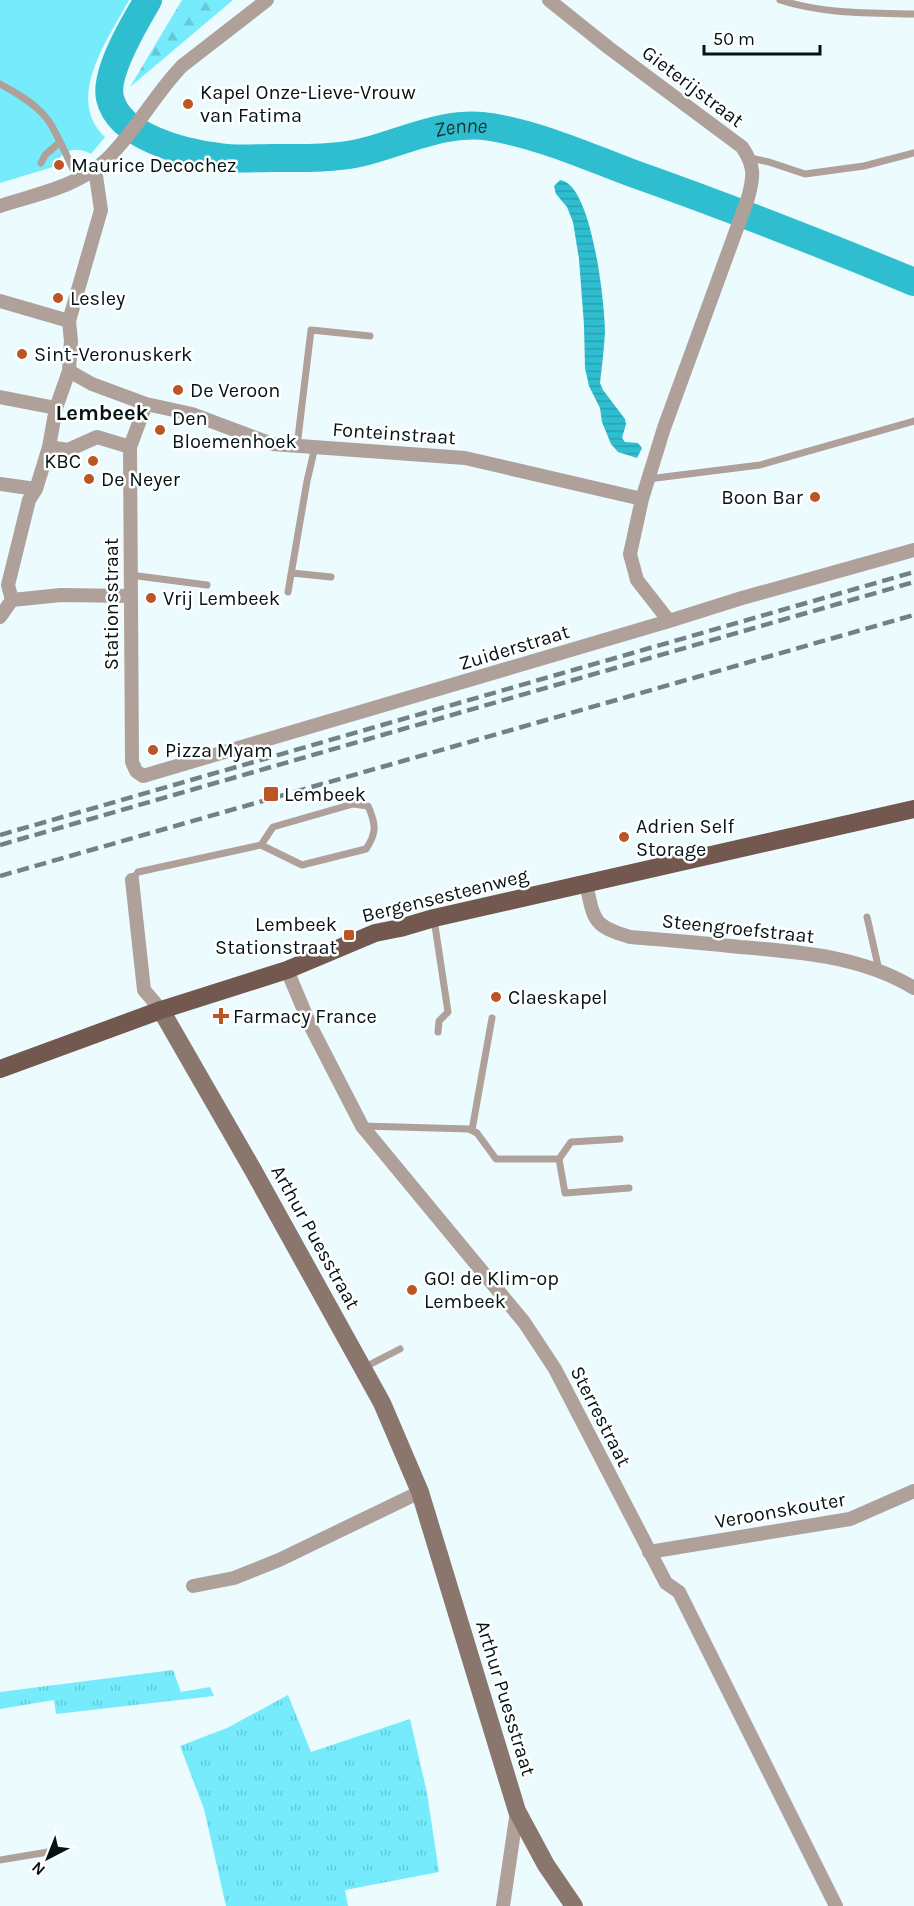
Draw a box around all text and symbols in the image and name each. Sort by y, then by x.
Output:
scale bar [704,18,820,56]
text: 50 m [713,28,755,50]
street label: Gieterijstraat [637,41,748,132]
place label: Kapel Onze-Lieve-Vrouw van Fatima [200,81,416,127]
marker: Kapel Onze-Lieve-Vrouw van Fatima [181,97,195,111]
water label: Zenne [432,113,489,142]
place label: Maurice Decochez [71,154,236,177]
marker: Maurice Decochez [52,158,66,172]
place label: Lesley [70,287,125,310]
marker: Lesley [51,291,65,305]
place label: Sint-Veronuskerk [34,343,192,366]
marker: Sint-Veronuskerk [15,347,29,361]
place label: De Veroon [190,379,280,402]
marker: De Veroon [171,383,185,397]
district label: Lembeek [55,400,149,426]
place label: Den Bloemenhoek [172,407,297,453]
street label: Fonteinstraat [332,418,457,449]
marker: Den Bloemenhoek [153,423,167,437]
place label: KBC [44,450,81,473]
marker: KBC [86,454,100,468]
place label: De Neyer [101,468,181,491]
marker: De Neyer [82,472,96,486]
place label: Boon Bar [721,486,804,509]
marker: Boon Bar [808,490,822,504]
street label: Stationsstraat [100,537,123,670]
place label: Vrij Lembeek [163,587,280,610]
marker: Vrij Lembeek [144,591,158,605]
street label: Zuiderstraat [456,620,572,675]
place label: Pizza Myam [165,739,273,762]
marker: Pizza Myam [146,743,160,757]
place label: Lembeek [284,783,366,806]
marker: Lembeek [262,785,280,803]
place label: Adrien Self Storage [636,815,735,861]
marker: Adrien Self Storage [617,830,631,844]
street label: Bergensesteenweg [360,864,531,927]
street label: Steengroefstraat [661,909,816,948]
place label: Lembeek Stationstraat [215,913,337,959]
marker: Lembeek Stationstraat [342,928,356,942]
place label: Claeskapel [508,986,608,1009]
marker: Claeskapel [489,990,503,1004]
place label: Farmacy France [233,1005,377,1028]
marker: Farmacy France [214,1009,228,1023]
street label: Arthur Puesstraat [266,1161,365,1314]
place label: GO! de Klim-op Lembeek [424,1267,559,1313]
marker: GO! de Klim-op Lembeek [405,1283,419,1297]
street label: Sterrestraat [565,1362,636,1471]
street label: Veroonskouter [713,1488,848,1533]
street label: Arthur Puesstraat [471,1618,540,1779]
north arrow [18,1828,78,1888]
text: N [28,1858,49,1880]

